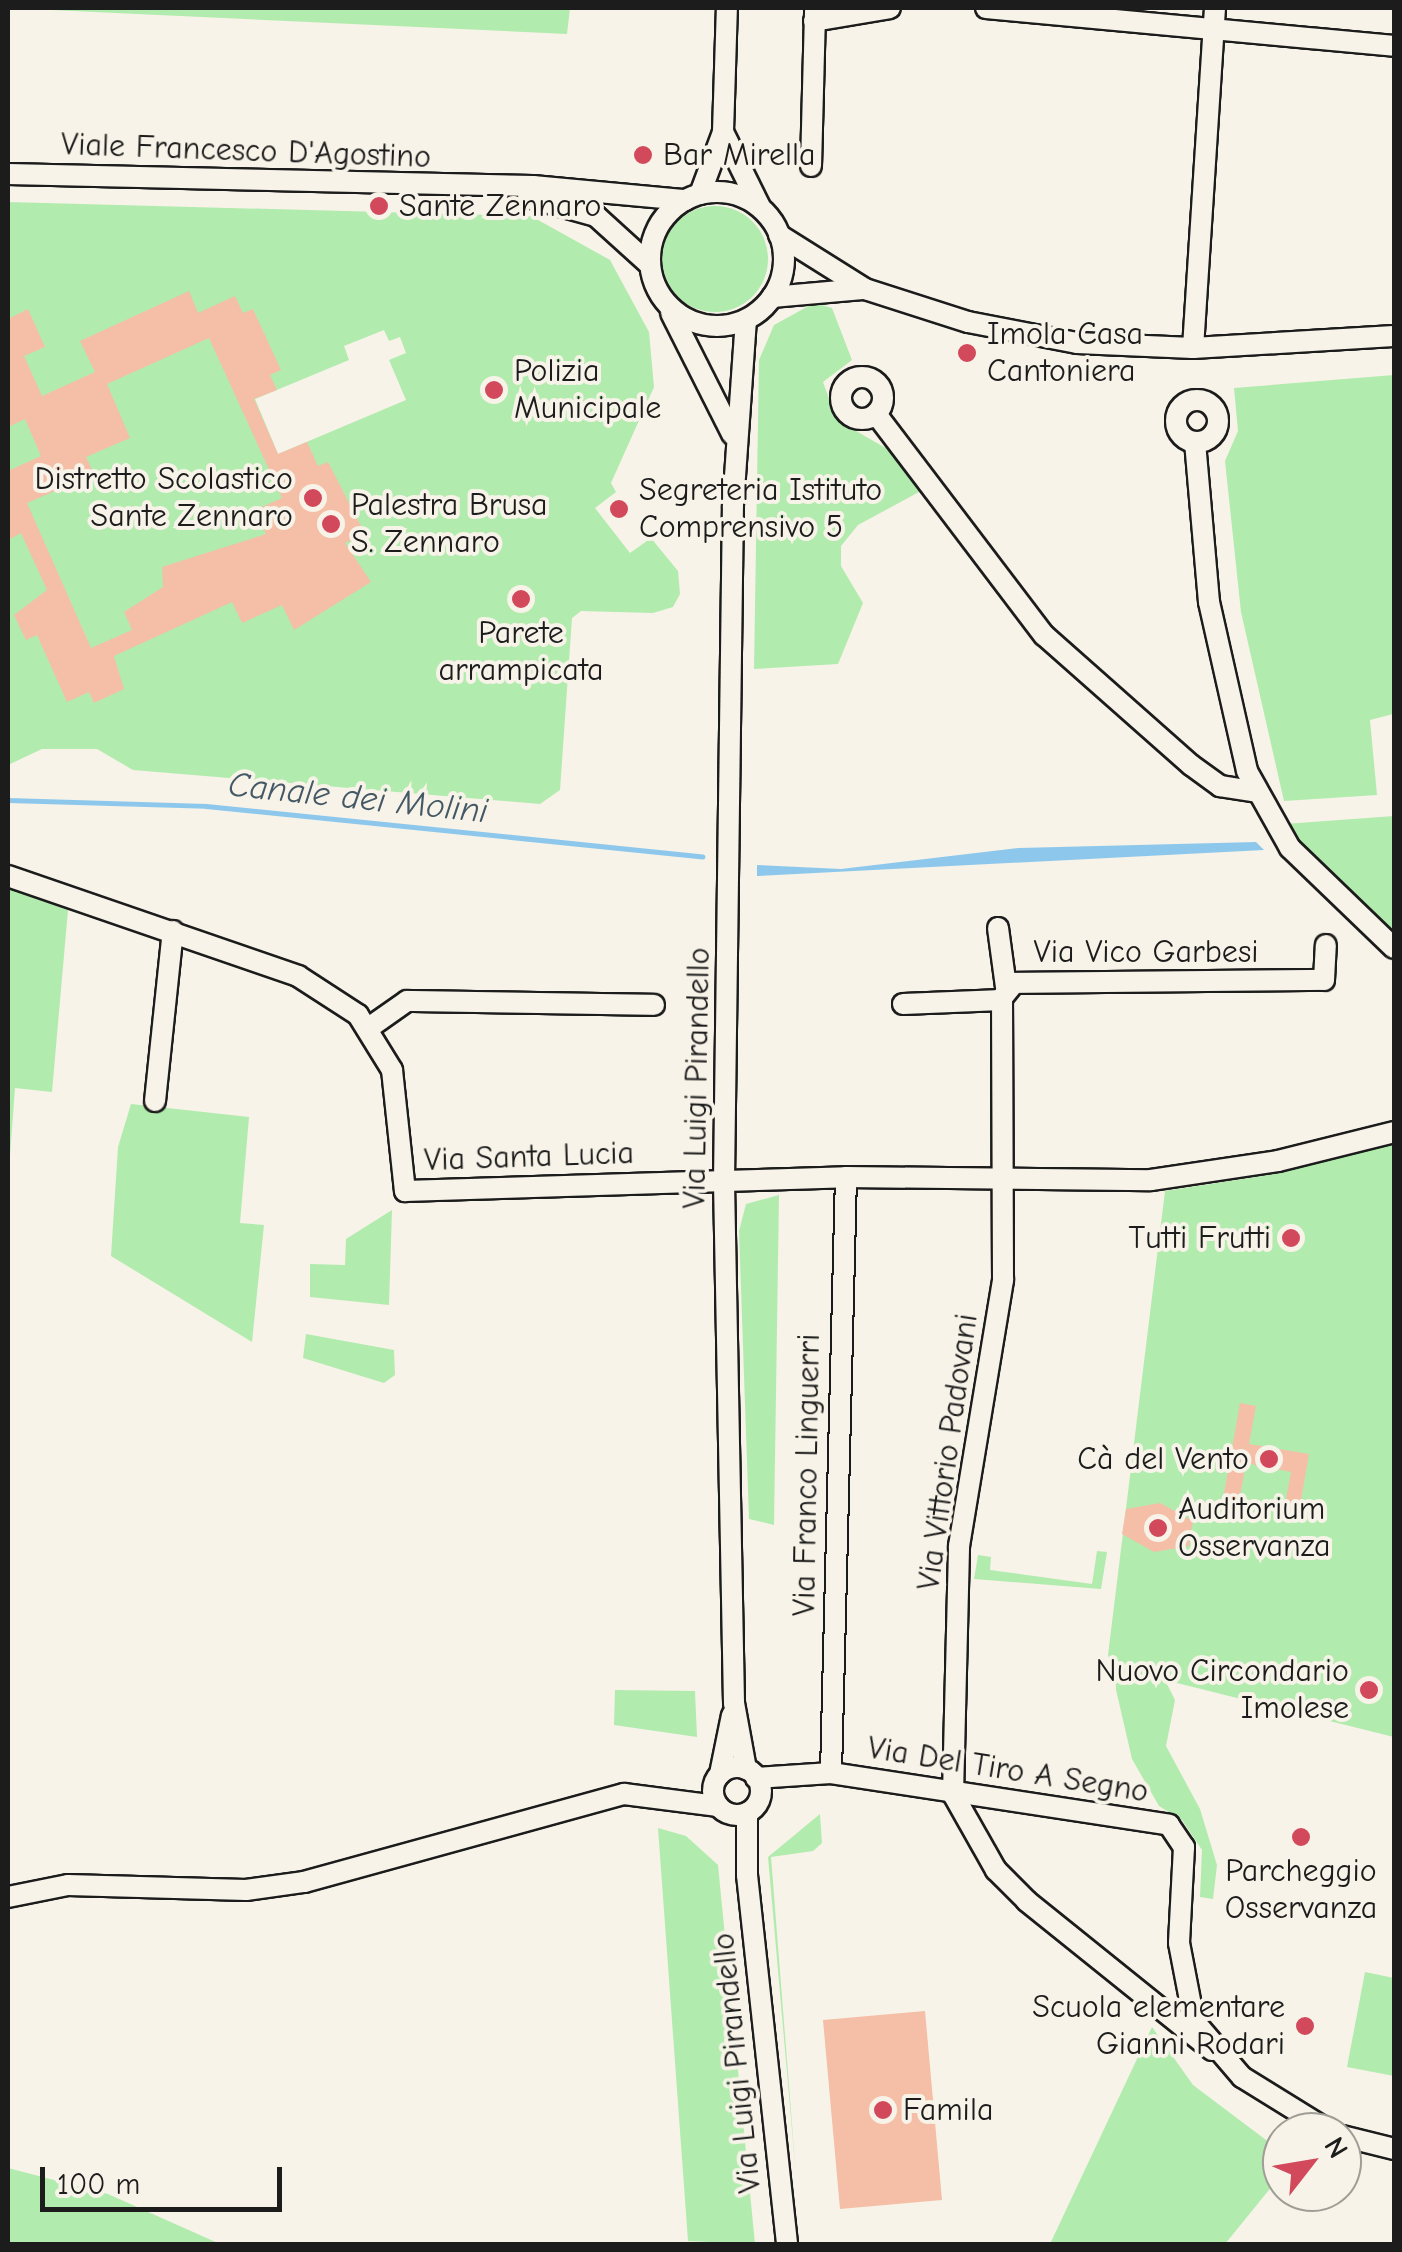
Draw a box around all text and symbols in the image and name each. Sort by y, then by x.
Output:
street label: Viale Francesco D'Agostino [60,125,432,177]
place label: Bar Mirella [663,136,815,174]
marker: Bar Mirella [632,144,654,166]
place label: Sante Zennaro [399,187,601,225]
marker: Sante Zennaro [368,195,390,217]
place label: Imola Casa Cantoniera [987,316,1143,391]
marker: Imola Casa Cantoniera [956,342,978,364]
place label: Polizia Municipale [514,353,661,428]
marker: Polizia Municipale [483,379,505,401]
place label: Distretto Scolastico Sante Zennaro [34,461,293,536]
place label: Segreteria Istituto Comprensivo 5 [639,472,882,547]
marker: Distretto Scolastico Sante Zennaro [302,487,324,509]
place label: Palestra Brusa S. Zennaro [351,487,548,562]
marker: Segreteria Istituto Comprensivo 5 [608,498,630,520]
marker: Palestra Brusa S. Zennaro [320,513,342,535]
marker: Parete arrampicata [510,588,532,610]
place label: Parete arrampicata [438,615,604,690]
water label: Canale dei Molini [226,764,490,832]
street label: Via Vico Garbesi [1034,933,1258,971]
street label: Via Luigi Pirandello [676,947,718,1209]
street label: Via Santa Lucia [423,1134,635,1180]
place label: Tutti Frutti [1129,1219,1271,1257]
marker: Tutti Frutti [1280,1227,1302,1249]
street label: Via Vittorio Padovani [910,1311,986,1593]
street label: Via Franco Linguerri [785,1333,829,1617]
place label: Cà del Vento [1077,1440,1249,1478]
marker: Cà del Vento [1258,1448,1280,1470]
place label: Auditorium Osservanza [1178,1491,1330,1566]
marker: Auditorium Osservanza [1147,1517,1169,1539]
place label: Nuovo Circondario Imolese [1096,1653,1349,1728]
marker: Nuovo Circondario Imolese [1358,1679,1380,1701]
street label: Via Del Tiro A Segno [865,1729,1151,1811]
marker: Parcheggio Osservanza [1290,1826,1312,1848]
place label: Parcheggio Osservanza [1225,1853,1377,1928]
street label: Via Luigi Pirandello [704,1931,770,2195]
place label: Scuola elementare Gianni Rodari [1032,1989,1285,2064]
marker: Scuola elementare Gianni Rodari [1294,2015,1316,2037]
place label: Famila [903,2091,993,2129]
marker: Famila [872,2099,894,2121]
north arrow [1262,2112,1362,2212]
text: N [1318,2132,1354,2164]
scale bar [45,2147,288,2209]
text: 100 m [57,2167,140,2202]

